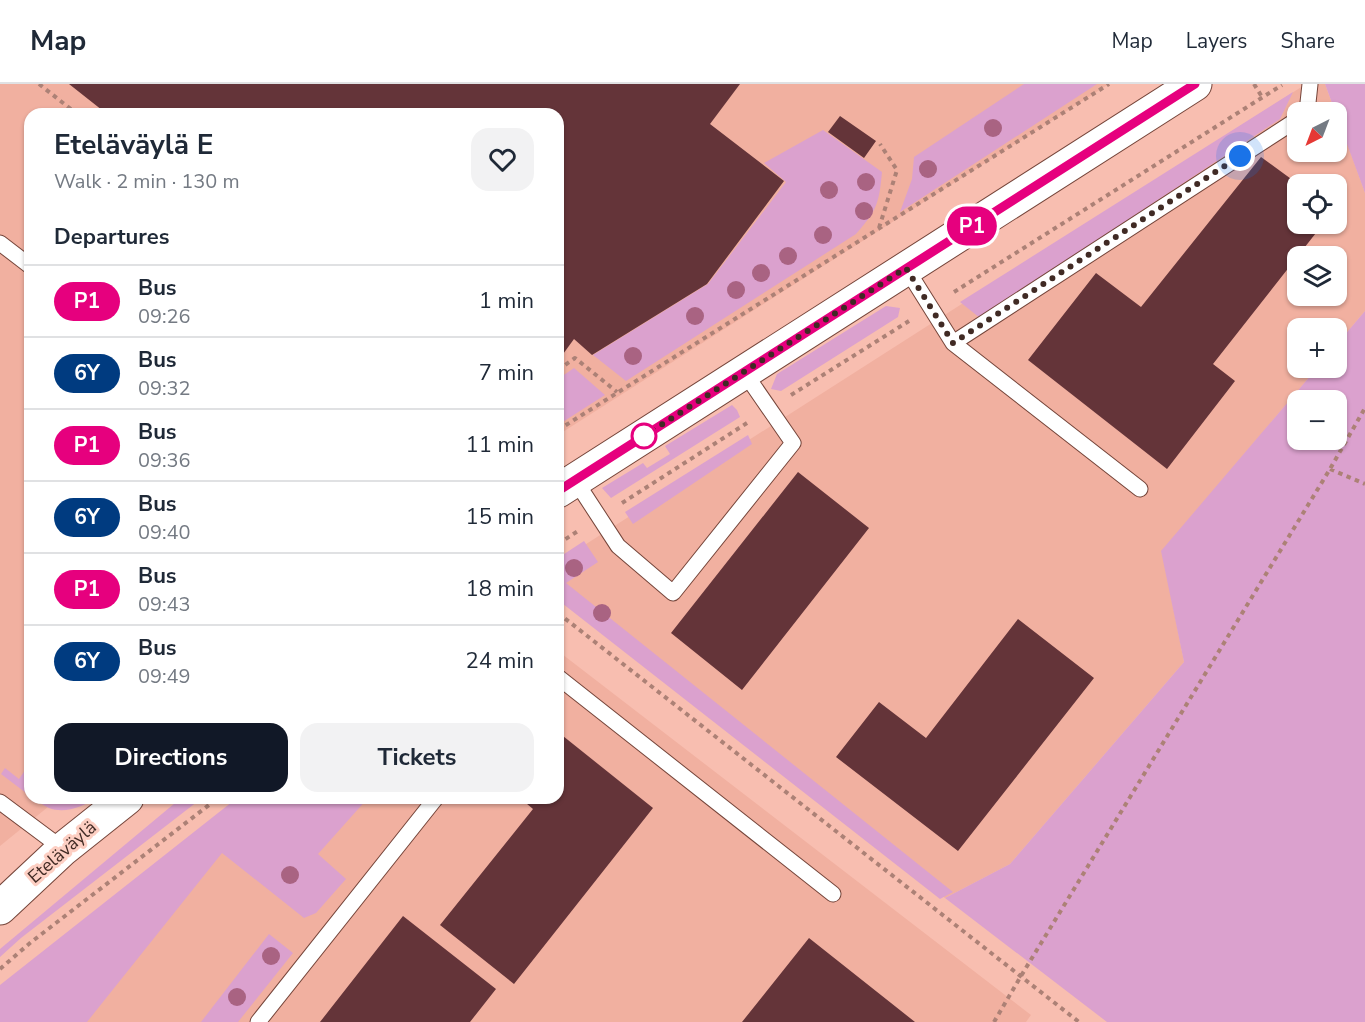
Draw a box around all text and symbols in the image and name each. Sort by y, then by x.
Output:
text: Map [30,22,86,60]
text: Map [1111,27,1153,55]
text: Layers [1186,27,1247,55]
text: Share [1280,27,1335,55]
north arrow [1287,102,1347,162]
map controls [1287,102,1347,450]
text: Eteläväylä E [54,126,213,164]
button: heart [471,128,534,191]
your location [1225,141,1255,171]
text: Walk · 2 min · 130 m [54,168,240,195]
button: locate [1287,174,1347,234]
line badge: P1 [945,206,999,246]
text: P1 [959,212,985,240]
text: Departures [54,222,169,252]
button: layers [1287,246,1347,306]
text: Bus [138,273,177,303]
text: 1 min [479,286,534,316]
text: P1 [74,287,100,315]
text: 09:26 [138,303,191,330]
button: + [1287,318,1347,378]
text: Bus [138,345,177,375]
text: 7 min [479,358,534,388]
text: 6Y [74,359,100,387]
text: 09:32 [138,375,191,402]
button: − [1287,390,1347,450]
text: Bus [138,417,177,447]
unlabelled marker [631,423,657,449]
text: 11 min [466,430,534,460]
text: P1 [74,431,100,459]
text: 09:36 [138,447,191,474]
text: Bus [138,489,177,519]
text: 15 min [466,502,534,532]
text: 6Y [74,503,100,531]
text: 09:40 [138,519,191,546]
text: Bus [138,561,177,591]
text: 18 min [466,574,534,604]
text: P1 [74,575,100,603]
text: 09:43 [138,591,191,618]
text: Bus [138,633,177,663]
text: 24 min [466,646,534,676]
text: 6Y [74,647,100,675]
text: 09:49 [138,663,191,690]
button: Directions [54,723,288,792]
button: Tickets [300,723,534,792]
street label: Eteläväylä [23,816,101,888]

